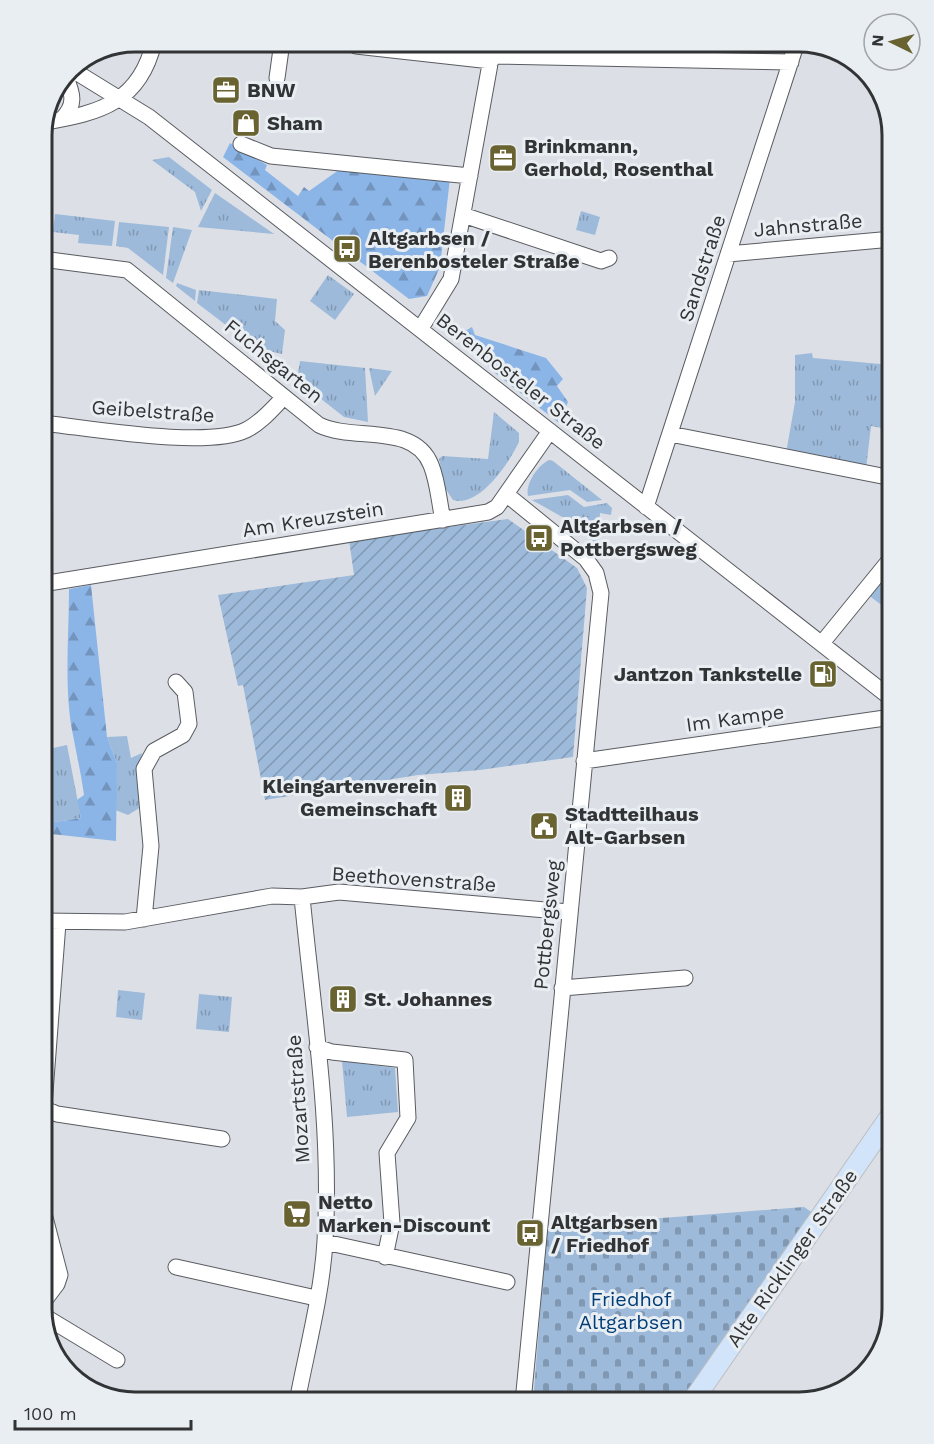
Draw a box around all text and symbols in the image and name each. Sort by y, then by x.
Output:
north arrow [862,12,922,72]
text: N [868,34,888,47]
office icon: BNW [210,74,242,106]
place label: BNW [247,78,296,102]
shop icon: Sham [230,107,262,139]
place label: Sham [267,111,323,135]
place label: Brinkmann, Gerhold, Rosenthal [524,134,714,181]
office icon: Brinkmann, Gerhold, Rosenthal [487,142,519,174]
street label: Jahnstraße [753,208,863,242]
street label: Sandstraße [673,212,731,324]
place label: Altgarbsen / Berenbosteler Straße [368,226,580,273]
bus stop icon: Altgarbsen / Berenbosteler Straße [331,233,363,265]
street label: Berenbosteler Straße [432,308,610,454]
street label: Fuchsgarten [220,314,328,408]
street label: Geibelstraße [91,395,215,427]
street label: Am Kreuzstein [241,496,385,542]
place label: Altgarbsen / Pottbergsweg [560,514,697,561]
bus stop icon: Altgarbsen / Pottbergsweg [523,522,555,554]
fuel station icon: Jantzon Tankstelle [807,658,839,690]
place label: Jantzon Tankstelle [614,662,802,686]
street label: Im Kampe [684,699,786,737]
place label: Kleingartenverein Gemeinschaft [262,774,437,821]
building icon: Kleingartenverein Gemeinschaft [442,782,474,814]
place label: Stadtteilhaus Alt-Garbsen [565,802,699,849]
public building icon: Stadtteilhaus Alt-Garbsen [528,810,560,842]
street label: Pottbergsweg [528,859,566,991]
street label: Beethovenstraße [331,861,497,897]
building icon: St. Johannes [327,983,359,1015]
place label: St. Johannes [364,987,493,1011]
street label: Mozartstraße [282,1034,314,1164]
street label: Alte Ricklinger Straße [722,1164,862,1352]
place label: Netto Marken-Discount [318,1190,491,1237]
supermarket icon: Netto Marken-Discount [281,1198,313,1230]
place label: Altgarbsen / Friedhof [551,1210,658,1257]
bus stop icon: Altgarbsen / Friedhof [514,1217,546,1249]
park label: Friedhof Altgarbsen [579,1287,683,1334]
scale bar [15,1393,190,1431]
text: 100 m [24,1403,77,1424]

